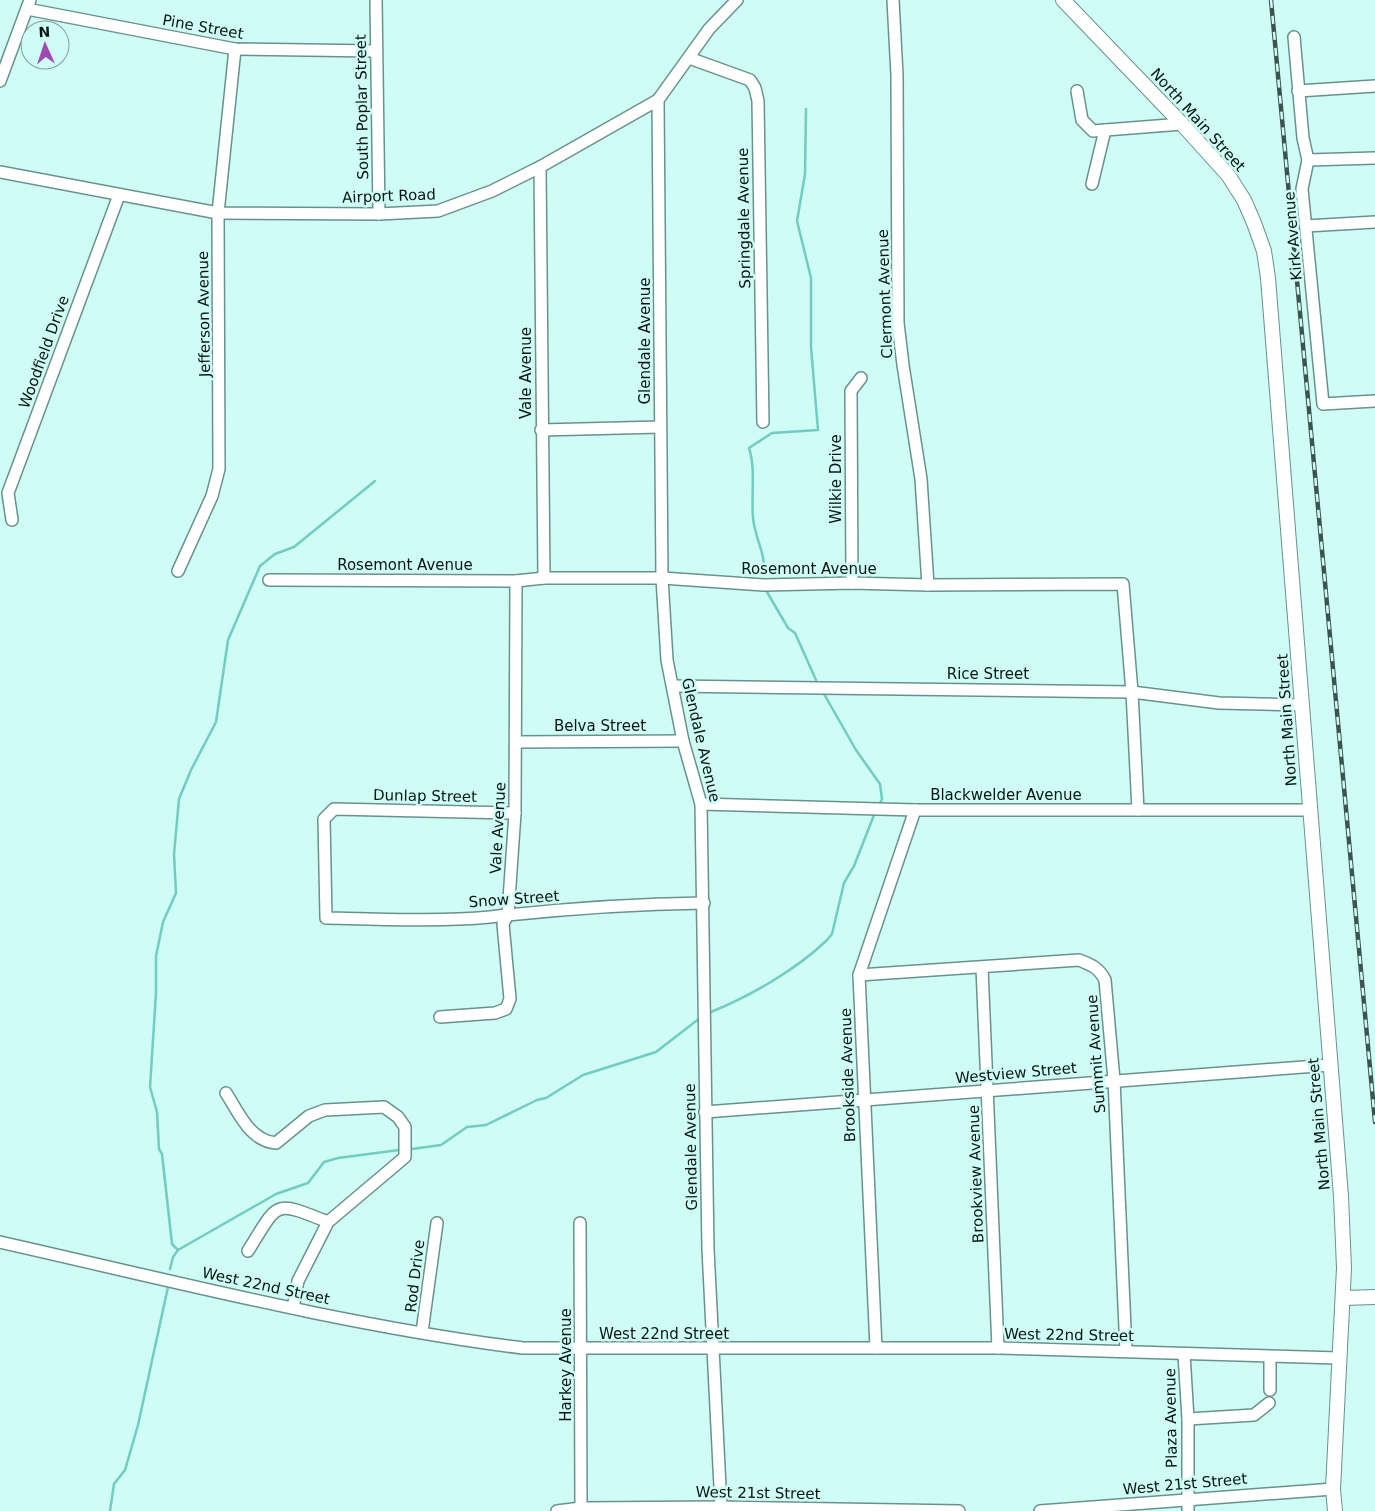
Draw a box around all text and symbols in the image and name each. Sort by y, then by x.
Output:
street label: Pine Street [161,11,245,43]
north arrow [20,20,70,70]
text: N [38,24,51,40]
street label: South Poplar Street [352,34,372,180]
street label: North Main Street [1147,65,1249,175]
street label: Springdale Avenue [734,147,754,289]
street label: Airport Road [342,185,436,207]
street label: Kirk Avenue [1280,191,1306,281]
street label: Clermont Avenue [874,229,896,359]
street label: Jefferson Avenue [194,251,214,378]
street label: Glendale Avenue [636,277,654,405]
street label: Woodfield Drive [15,293,73,411]
street label: Vale Avenue [517,327,535,419]
street label: Wilkie Drive [827,434,845,524]
street label: Rosemont Avenue [337,556,473,574]
street label: Rosemont Avenue [741,560,877,578]
street label: North Main Street [1273,653,1301,787]
street label: Rice Street [947,665,1029,683]
street label: Glendale Avenue [678,676,724,804]
street label: Belva Street [554,717,646,735]
street label: Vale Avenue [487,781,509,875]
street label: Dunlap Street [373,786,477,806]
street label: Blackwelder Avenue [930,786,1082,804]
street label: Snow Street [468,887,560,911]
street label: Summit Avenue [1083,994,1109,1114]
street label: Brookside Avenue [837,1008,859,1142]
street label: North Main Street [1304,1057,1334,1191]
street label: Westview Street [955,1059,1078,1087]
street label: Glendale Avenue [681,1083,701,1211]
street label: Brookview Avenue [965,1105,987,1243]
street label: Rod Drive [402,1239,428,1313]
street label: West 22nd Street [200,1264,332,1308]
street label: Harkey Avenue [557,1308,575,1422]
street label: West 22nd Street [599,1325,729,1343]
street label: West 22nd Street [1004,1325,1134,1345]
street label: Plaza Avenue [1161,1368,1181,1468]
street label: West 21st Street [1122,1470,1248,1498]
street label: West 21st Street [695,1483,821,1503]

